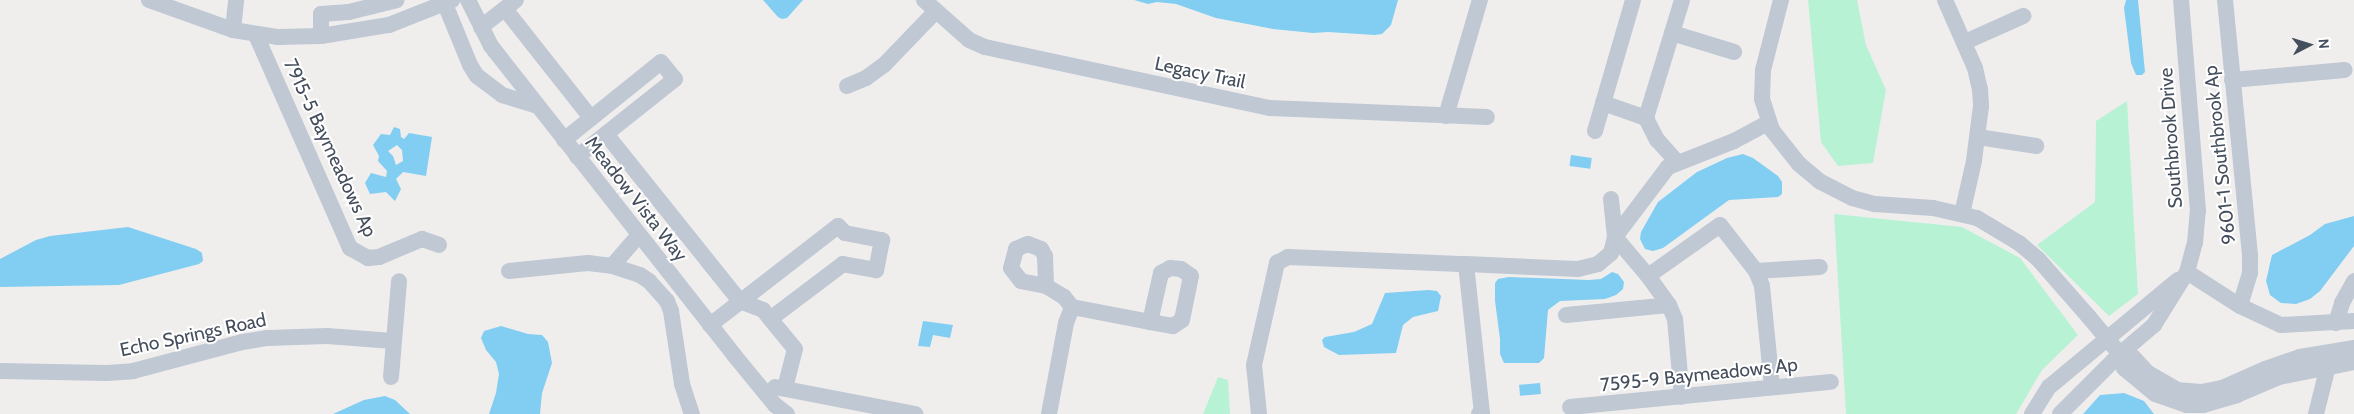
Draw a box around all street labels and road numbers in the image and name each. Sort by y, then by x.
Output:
street label: Legacy Trail [1153,52,1247,94]
street label: 7915-5 Baymeadows Ap [279,55,381,241]
street label: 9601-1 Southbrook Ap [2199,64,2241,246]
street label: Southbrook Drive [2155,67,2187,209]
street label: Meadow Vista Way [580,132,692,266]
street label: Echo Springs Road [118,308,268,362]
street label: 7595-9 Baymeadows Ap [1599,353,1799,397]

